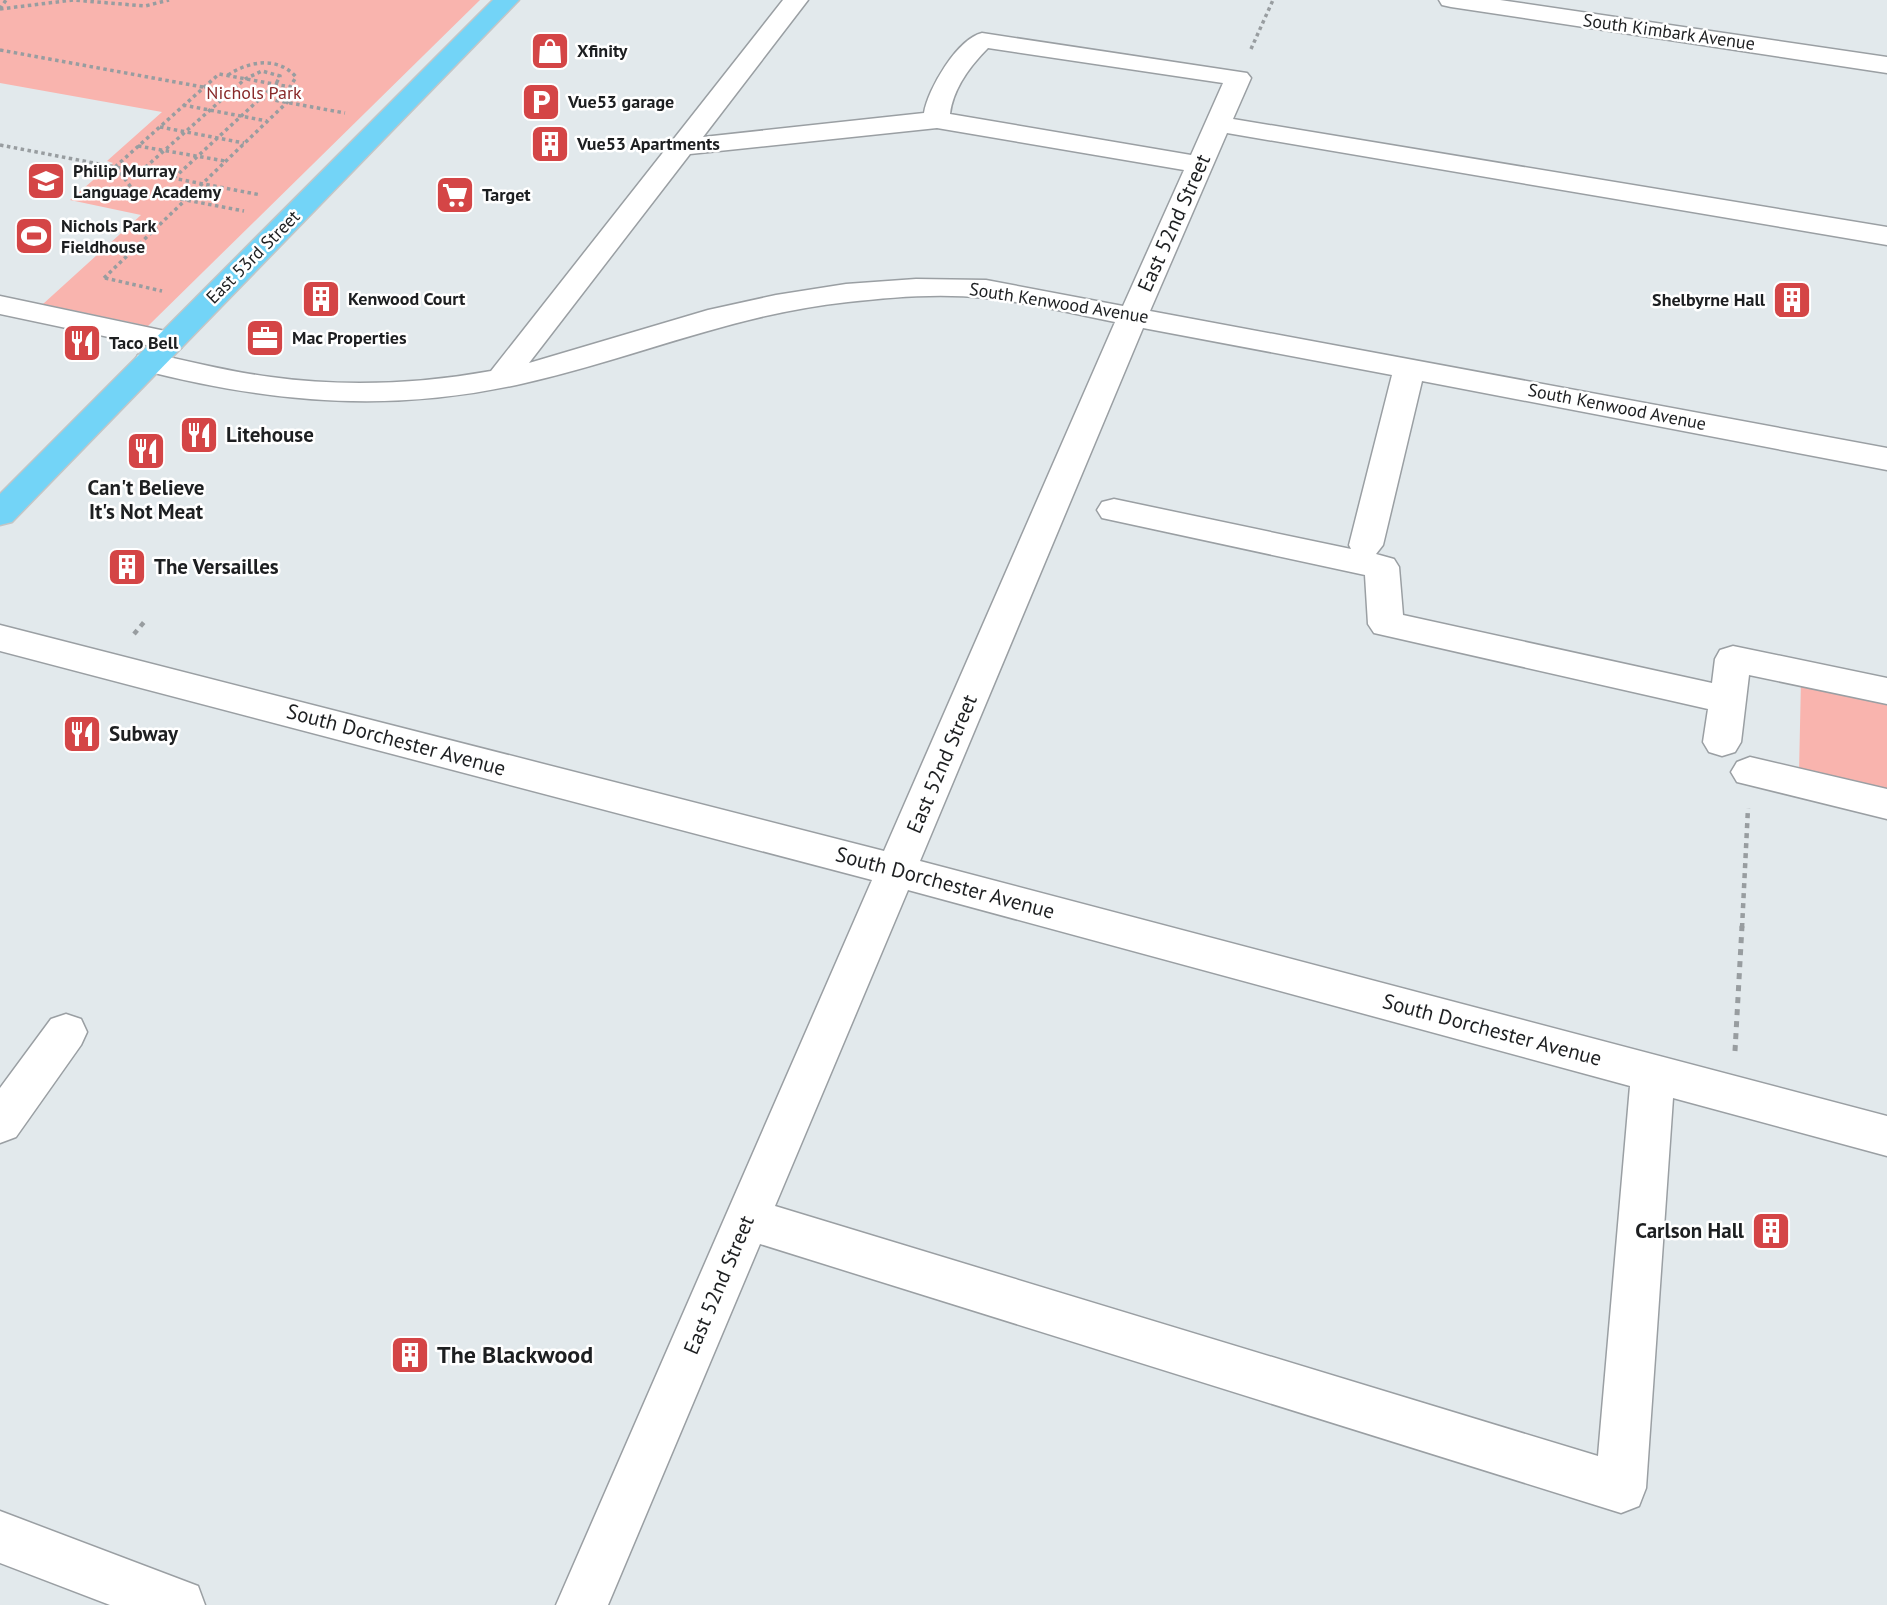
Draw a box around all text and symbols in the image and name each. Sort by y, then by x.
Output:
street label: South Kimbark Avenue [1582,8,1757,55]
shop icon: Xfinity [529,30,571,72]
place label: Xfinity [577,39,628,62]
park label: Nichols Park [206,81,302,104]
parking icon: Vue53 garage [520,81,562,123]
place label: Vue53 garage [567,90,674,113]
building icon: Vue53 Apartments [529,123,571,165]
place label: Vue53 Apartments [576,132,720,155]
street label: East 52nd Street [1131,150,1216,296]
place label: Philip Murray Language Academy [73,159,221,203]
school or university icon: Philip Murray Language Academy [25,160,67,202]
supermarket icon: Target [434,174,476,216]
place label: Target [482,183,531,206]
street label: East 53rd Street [201,205,304,308]
place label: Nichols Park Fieldhouse [61,214,156,258]
sports icon: Nichols Park Fieldhouse [13,215,55,257]
street label: South Kenwood Avenue [968,277,1150,328]
building icon: Kenwood Court [300,278,342,320]
building icon: Shelbyrne Hall [1771,279,1813,321]
place label: Kenwood Court [348,287,466,310]
place label: Shelbyrne Hall [1652,288,1766,311]
office icon: Mac Properties [244,317,286,359]
restaurant icon: Taco Bell [61,322,103,364]
place label: Mac Properties [292,326,407,349]
place label: Taco Bell [109,331,179,354]
street label: South Kenwood Avenue [1526,378,1708,435]
restaurant icon: Litehouse [178,414,220,456]
place label: Litehouse [226,421,314,448]
restaurant icon: Can't Believe It's Not Meat [125,430,167,472]
place label: Can't Believe It's Not Meat [88,474,204,525]
building icon: The Versailles [106,546,148,588]
place label: The Versailles [154,553,279,580]
street label: East 52nd Street [900,690,983,837]
street label: South Dorchester Avenue [284,697,509,782]
restaurant icon: Subway [61,713,103,755]
place label: Subway [109,720,179,747]
street label: South Dorchester Avenue [833,840,1058,925]
street label: South Dorchester Avenue [1380,987,1605,1072]
building icon: Carlson Hall [1750,1210,1792,1252]
street label: East 52nd Street [677,1211,760,1358]
place label: Carlson Hall [1635,1217,1745,1244]
building icon: The Blackwood [389,1334,431,1376]
place label: The Blackwood [437,1339,593,1370]

